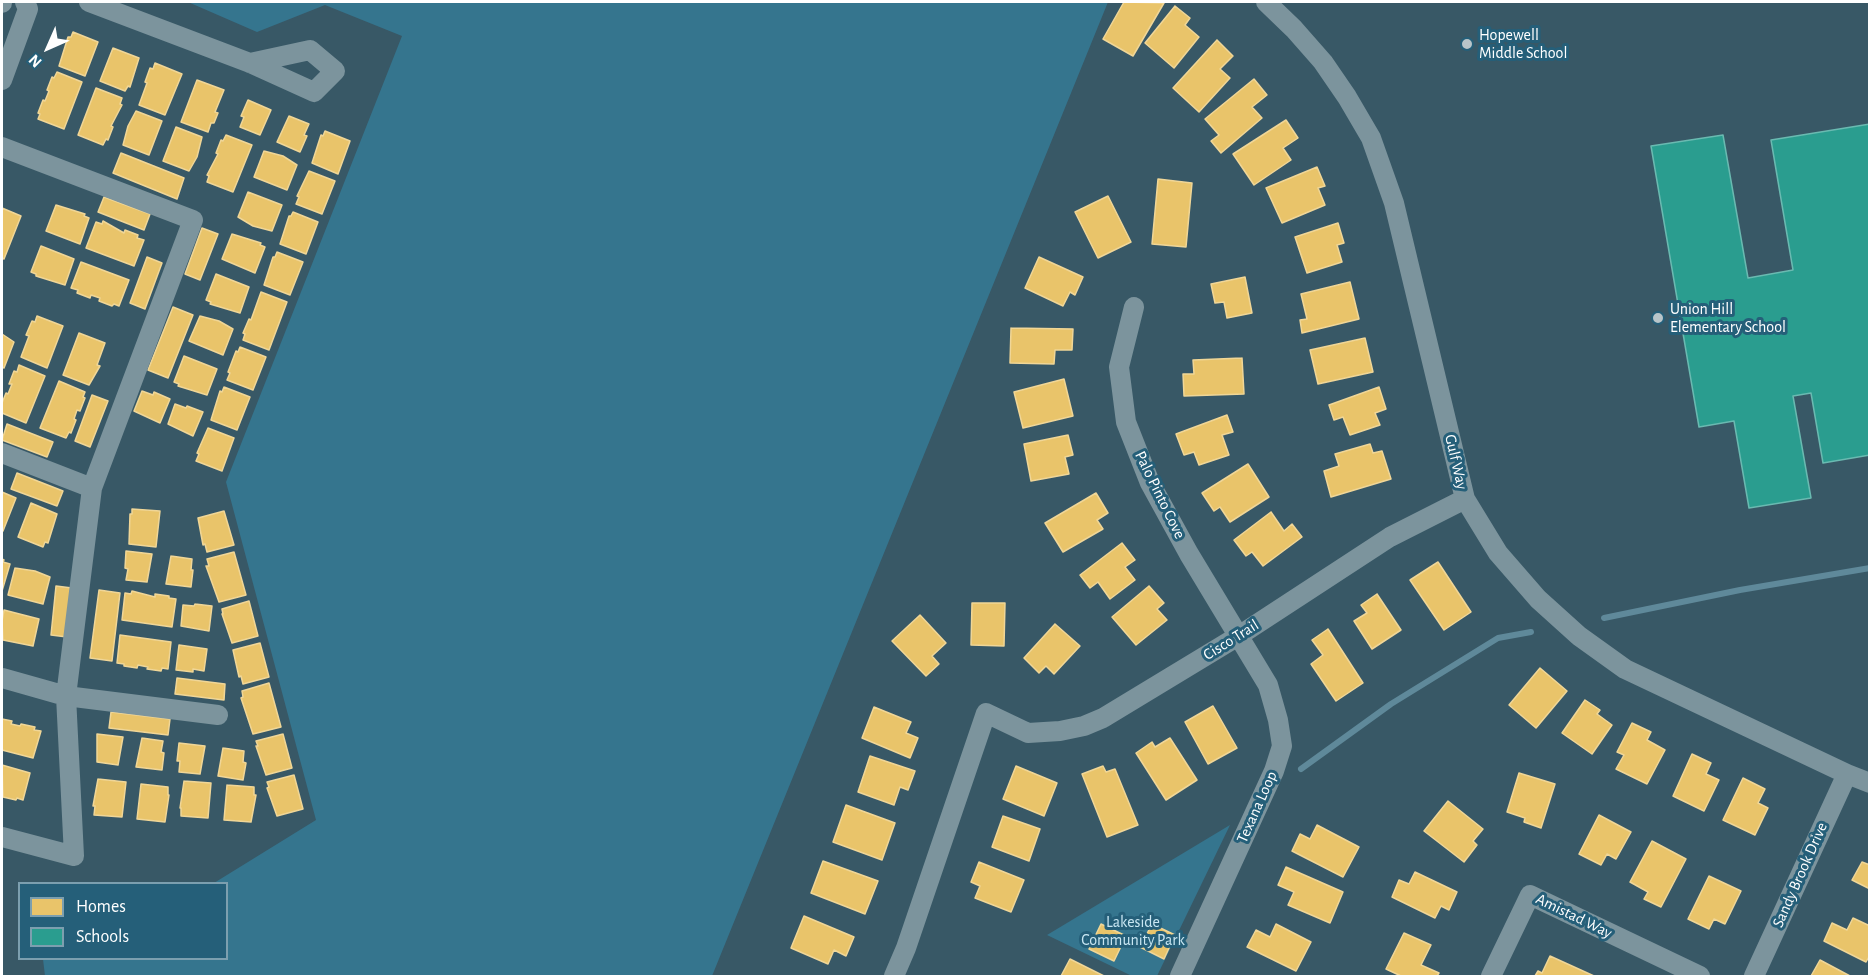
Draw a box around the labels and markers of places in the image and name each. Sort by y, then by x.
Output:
place label: Hopewell Middle School [1479,25,1567,63]
marker: Hopewell Middle School [1460,37,1474,51]
place label: Union Hill Elementary School [1670,299,1786,337]
marker: Union Hill Elementary School [1651,311,1665,325]

